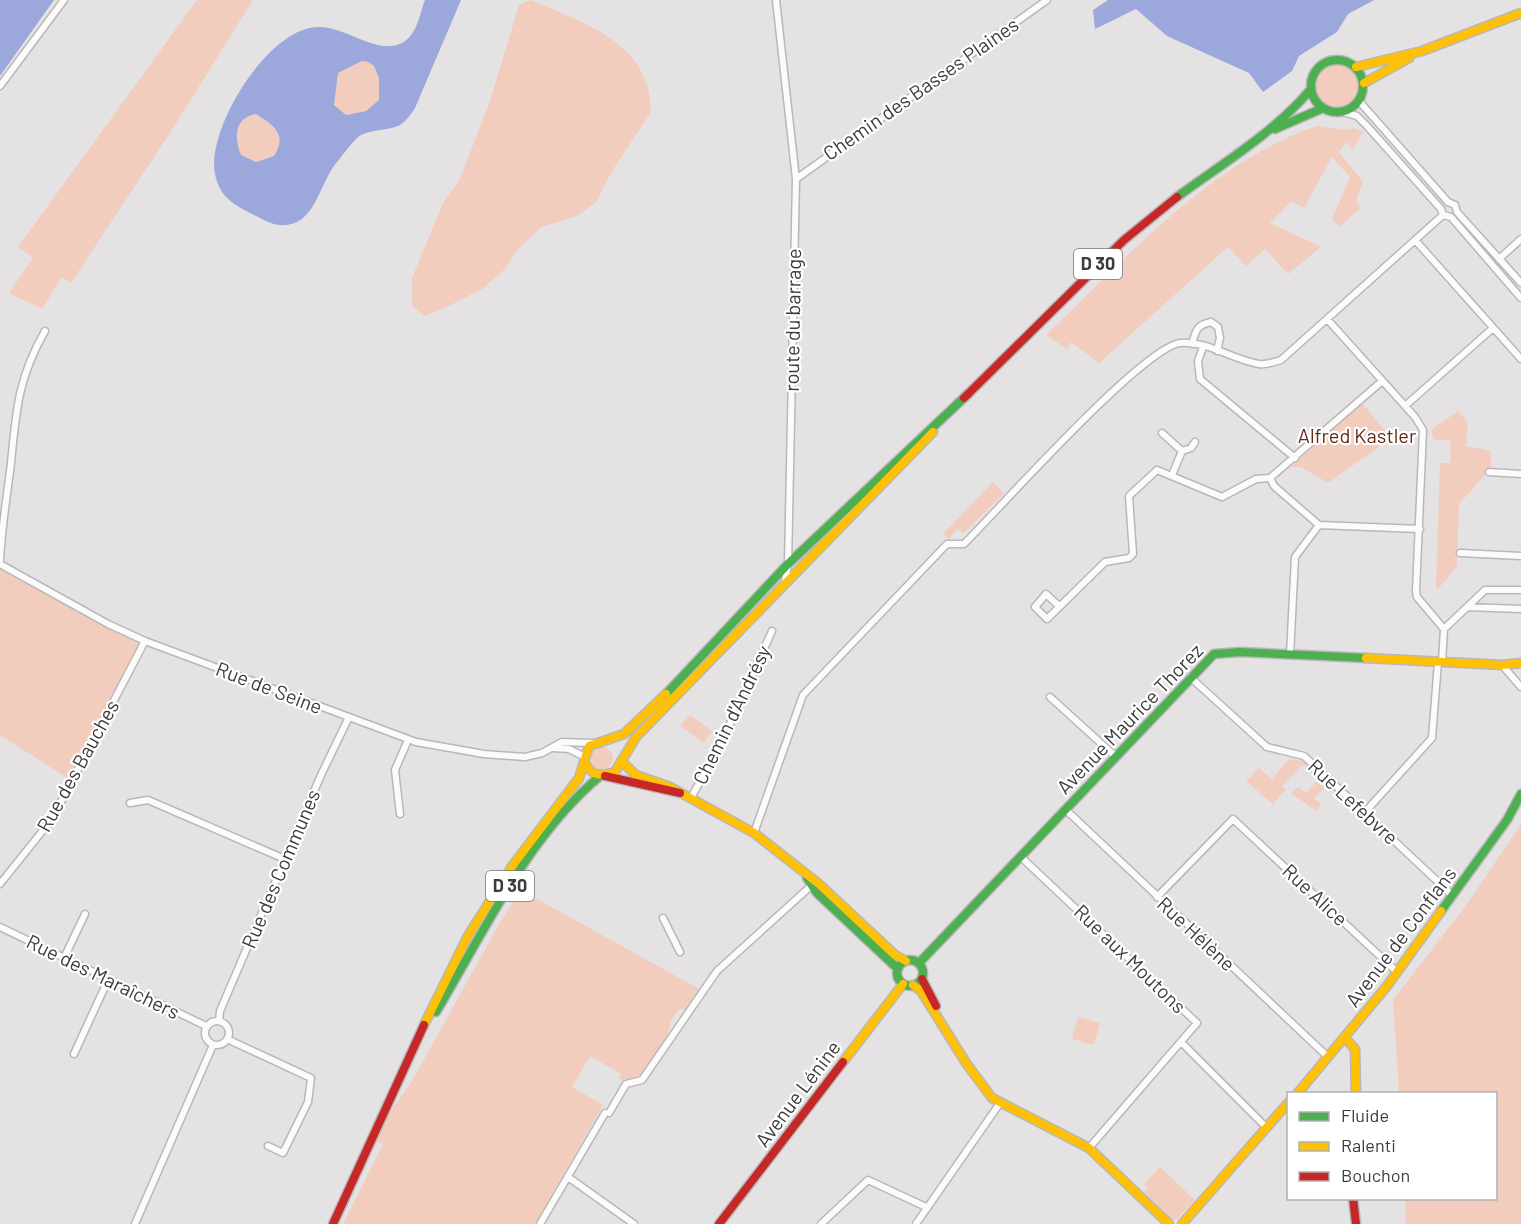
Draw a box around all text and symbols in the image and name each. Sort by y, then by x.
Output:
street label: Chemin des Basses Plaines [818,12,1023,165]
street label: route du barrage [779,248,805,392]
road number: D 30 [1074,249,1122,279]
park label: Alfred Kastler [1298,423,1416,447]
street label: Avenue Maurice Thorez [1051,638,1207,799]
street label: Chemin d'Andrésy [687,641,775,788]
street label: Rue de Seine [213,656,326,718]
street label: Rue des Bauches [31,695,123,836]
street label: Rue Lefebvre [1304,753,1404,849]
street label: Rue des Communes [236,786,324,952]
street label: Rue Alice [1278,858,1353,930]
street label: Avenue de Conflans [1340,862,1461,1011]
road number: D 30 [486,871,534,901]
street label: Rue Hélène [1153,891,1241,975]
street label: Rue aux Moutons [1070,899,1192,1018]
street label: Rue des Maraîchers [23,929,184,1024]
street label: Avenue Lénine [749,1036,845,1151]
legend [1287,1092,1497,1200]
text: Fluide [1341,1104,1389,1126]
text: Ralenti [1341,1134,1396,1156]
text: Bouchon [1341,1164,1410,1186]

